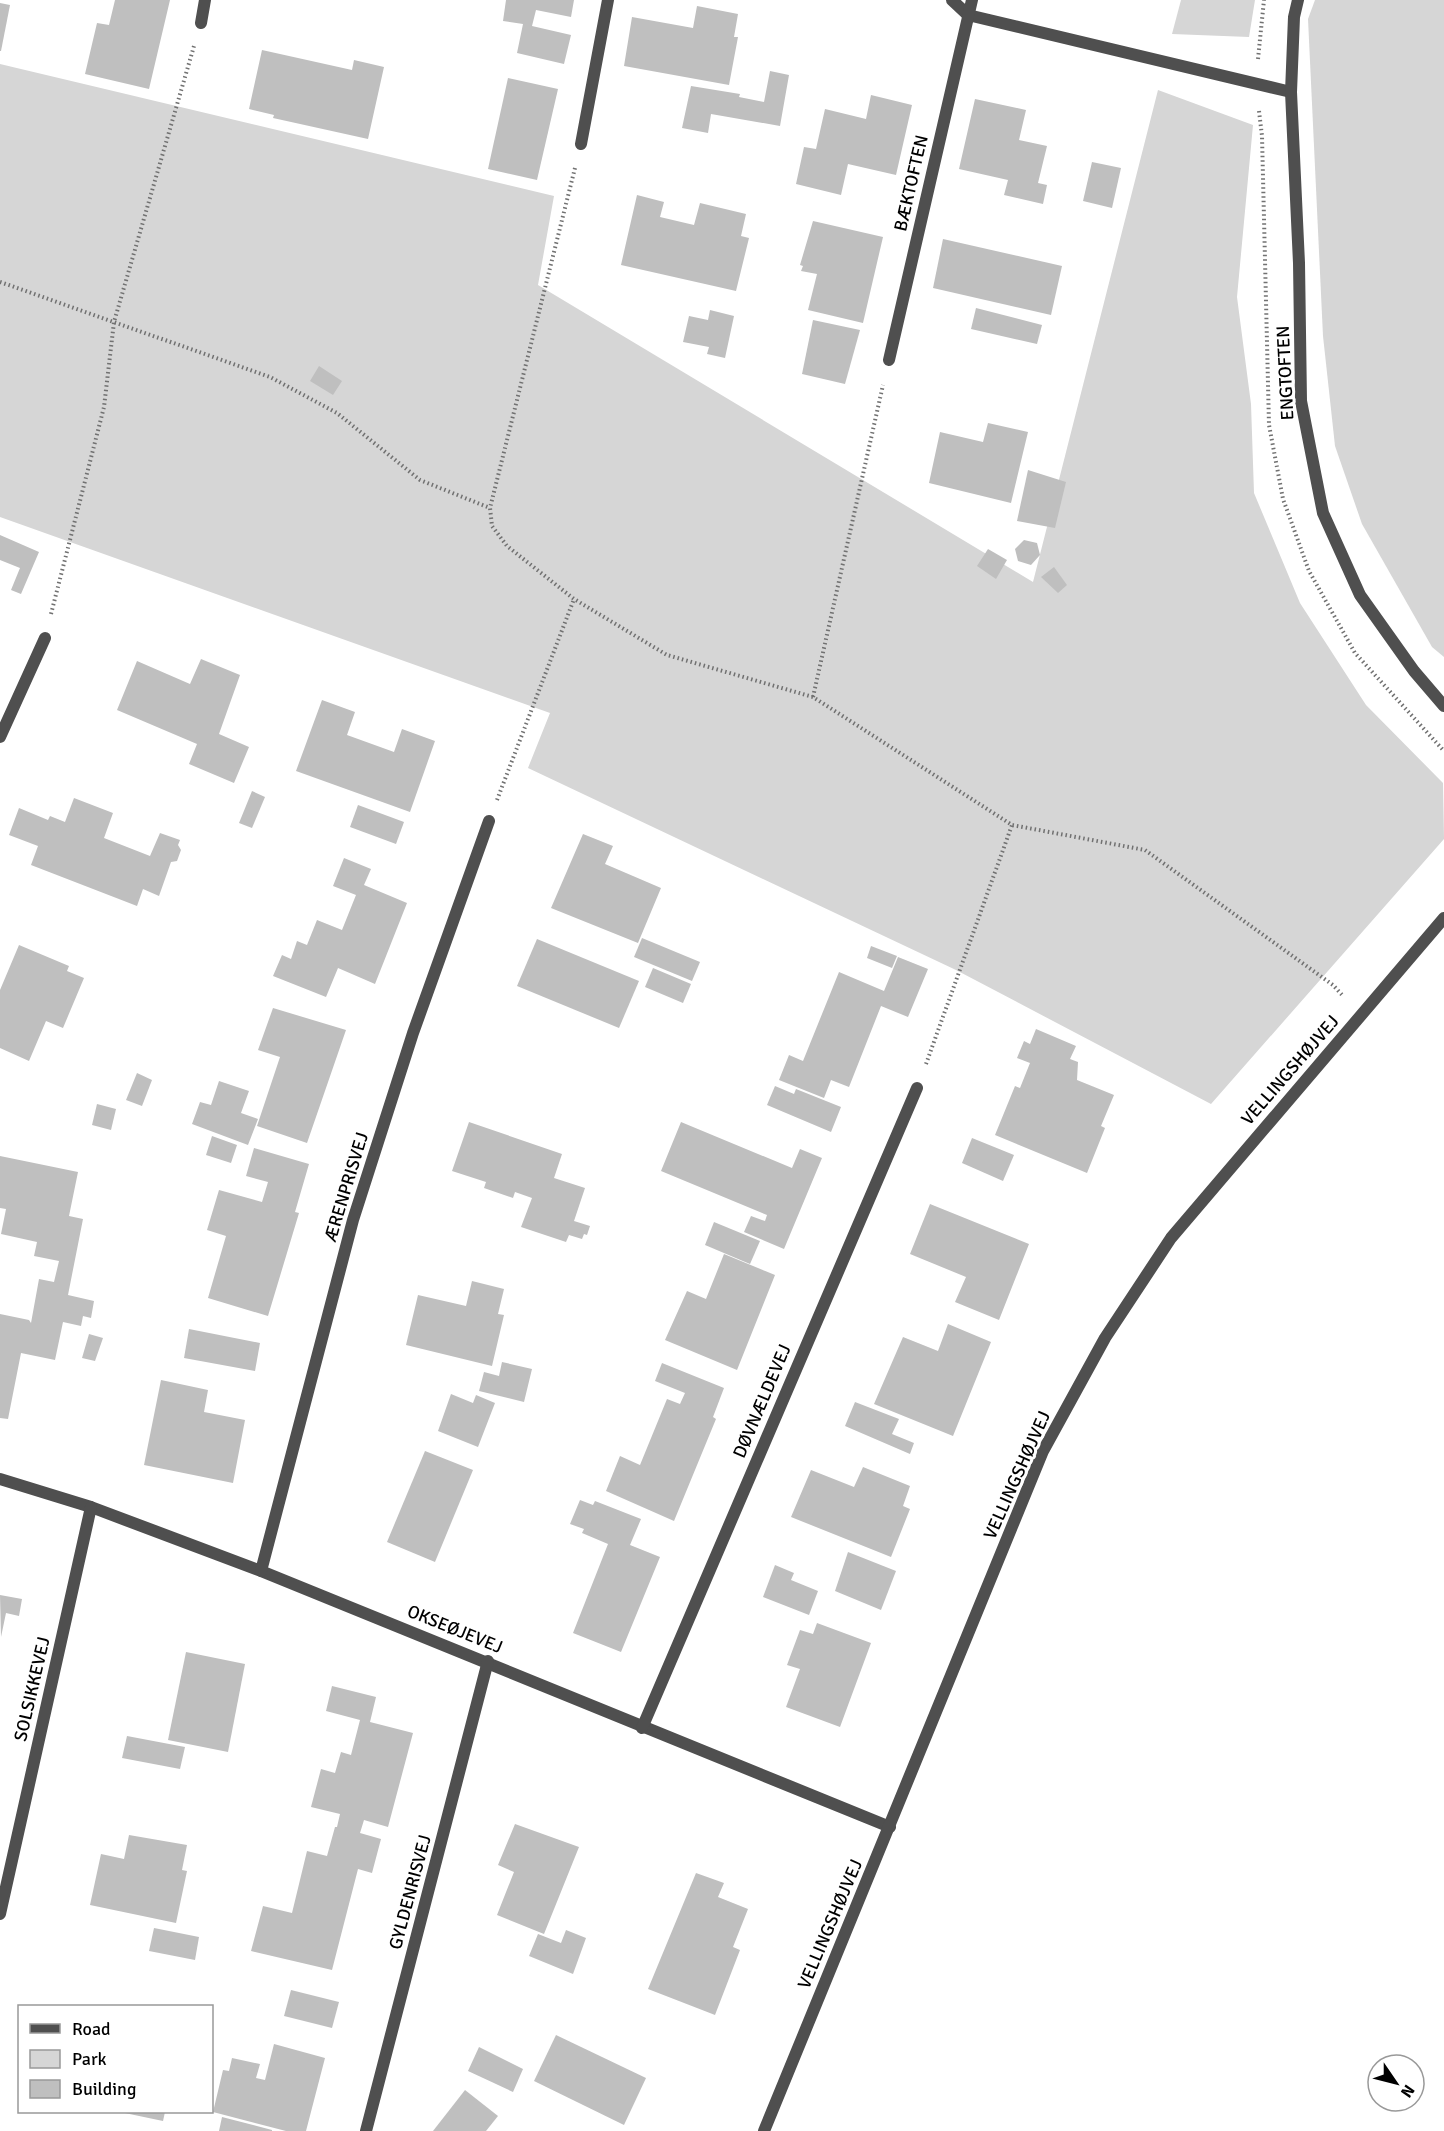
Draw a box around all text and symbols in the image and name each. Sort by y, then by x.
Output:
street label: BÆKTOFTEN [889,133,933,233]
street label: ENGTOFTEN [1272,325,1298,421]
street label: VELLINGSHØJVEJ [1236,1011,1344,1129]
street label: ÆRENPRISVEJ [319,1130,373,1244]
street label: DØVNÆLDEVEJ [728,1341,796,1461]
street label: VELLINGSHØJVEJ [979,1407,1055,1543]
street label: OKSEØJEVEJ [404,1600,506,1658]
street label: SOLSIKKEVEJ [9,1635,55,1743]
street label: GYLDENRISVEJ [384,1832,436,1952]
street label: VELLINGSHØJVEJ [793,1856,867,1992]
legend [18,2005,213,2113]
text: Road [72,2018,111,2040]
text: Park [72,2048,107,2070]
north arrow [1366,2053,1426,2113]
text: Building [72,2078,136,2100]
text: N [1396,2081,1419,2101]

